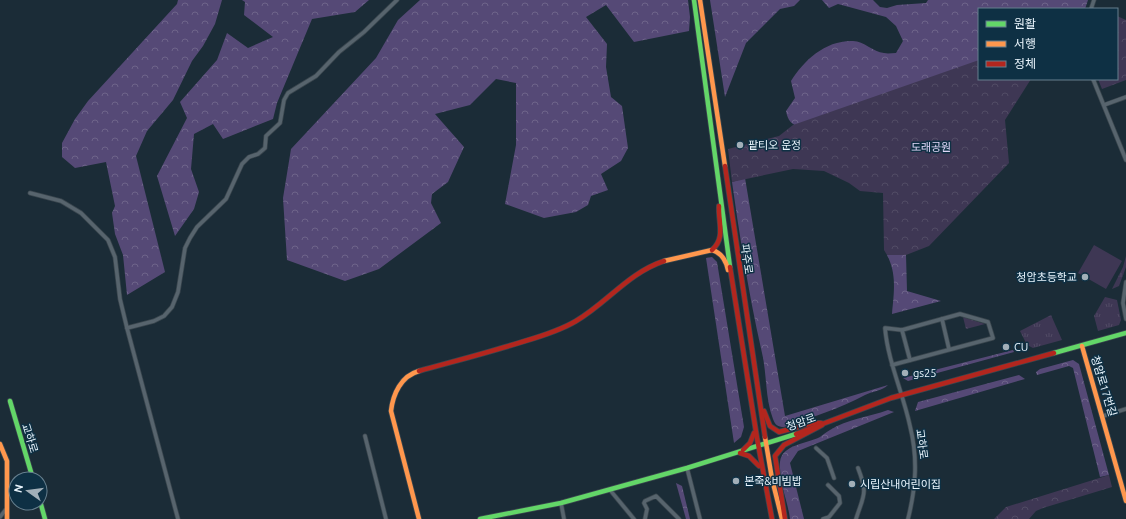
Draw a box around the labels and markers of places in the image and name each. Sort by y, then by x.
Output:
place label: 팥티오 운정 [748,139,801,151]
marker: 팥티오 운정 [735,140,745,150]
place label: 청암초등학교 [1016,271,1077,283]
marker: 청암초등학교 [1080,272,1090,282]
place label: CU [1014,341,1028,353]
marker: CU [1001,342,1011,352]
place label: gs25 [913,367,937,379]
marker: gs25 [900,368,910,378]
place label: 본죽&비빔밥 [744,475,802,487]
marker: 본죽&비빔밥 [731,476,741,486]
place label: 시립산내어린이집 [860,478,941,490]
marker: 시립산내어린이집 [847,479,857,489]

